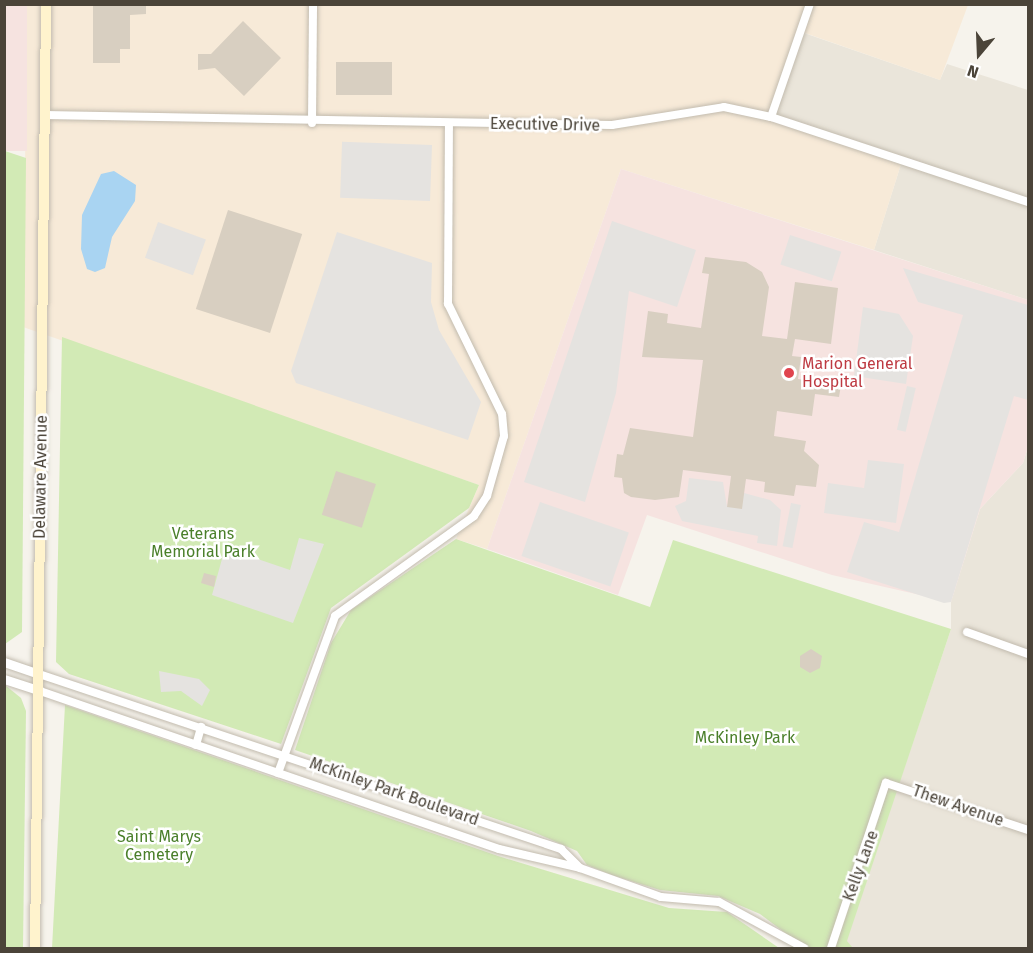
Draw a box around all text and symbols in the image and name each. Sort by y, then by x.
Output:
north arrow [949,24,1009,84]
text: N [965,61,981,82]
street label: Executive Drive [490,114,600,136]
place label: Marion General Hospital [802,354,913,392]
marker: Marion General Hospital [780,364,798,382]
street label: Delaware Avenue [30,415,52,539]
park label: Veterans Memorial Park [151,524,255,562]
park label: McKinley Park [695,728,795,748]
street label: McKinley Park Boulevard [307,754,481,830]
street label: Thew Avenue [910,781,1006,831]
park label: Saint Marys Cemetery [117,827,201,865]
street label: Kelly Lane [839,828,883,904]

